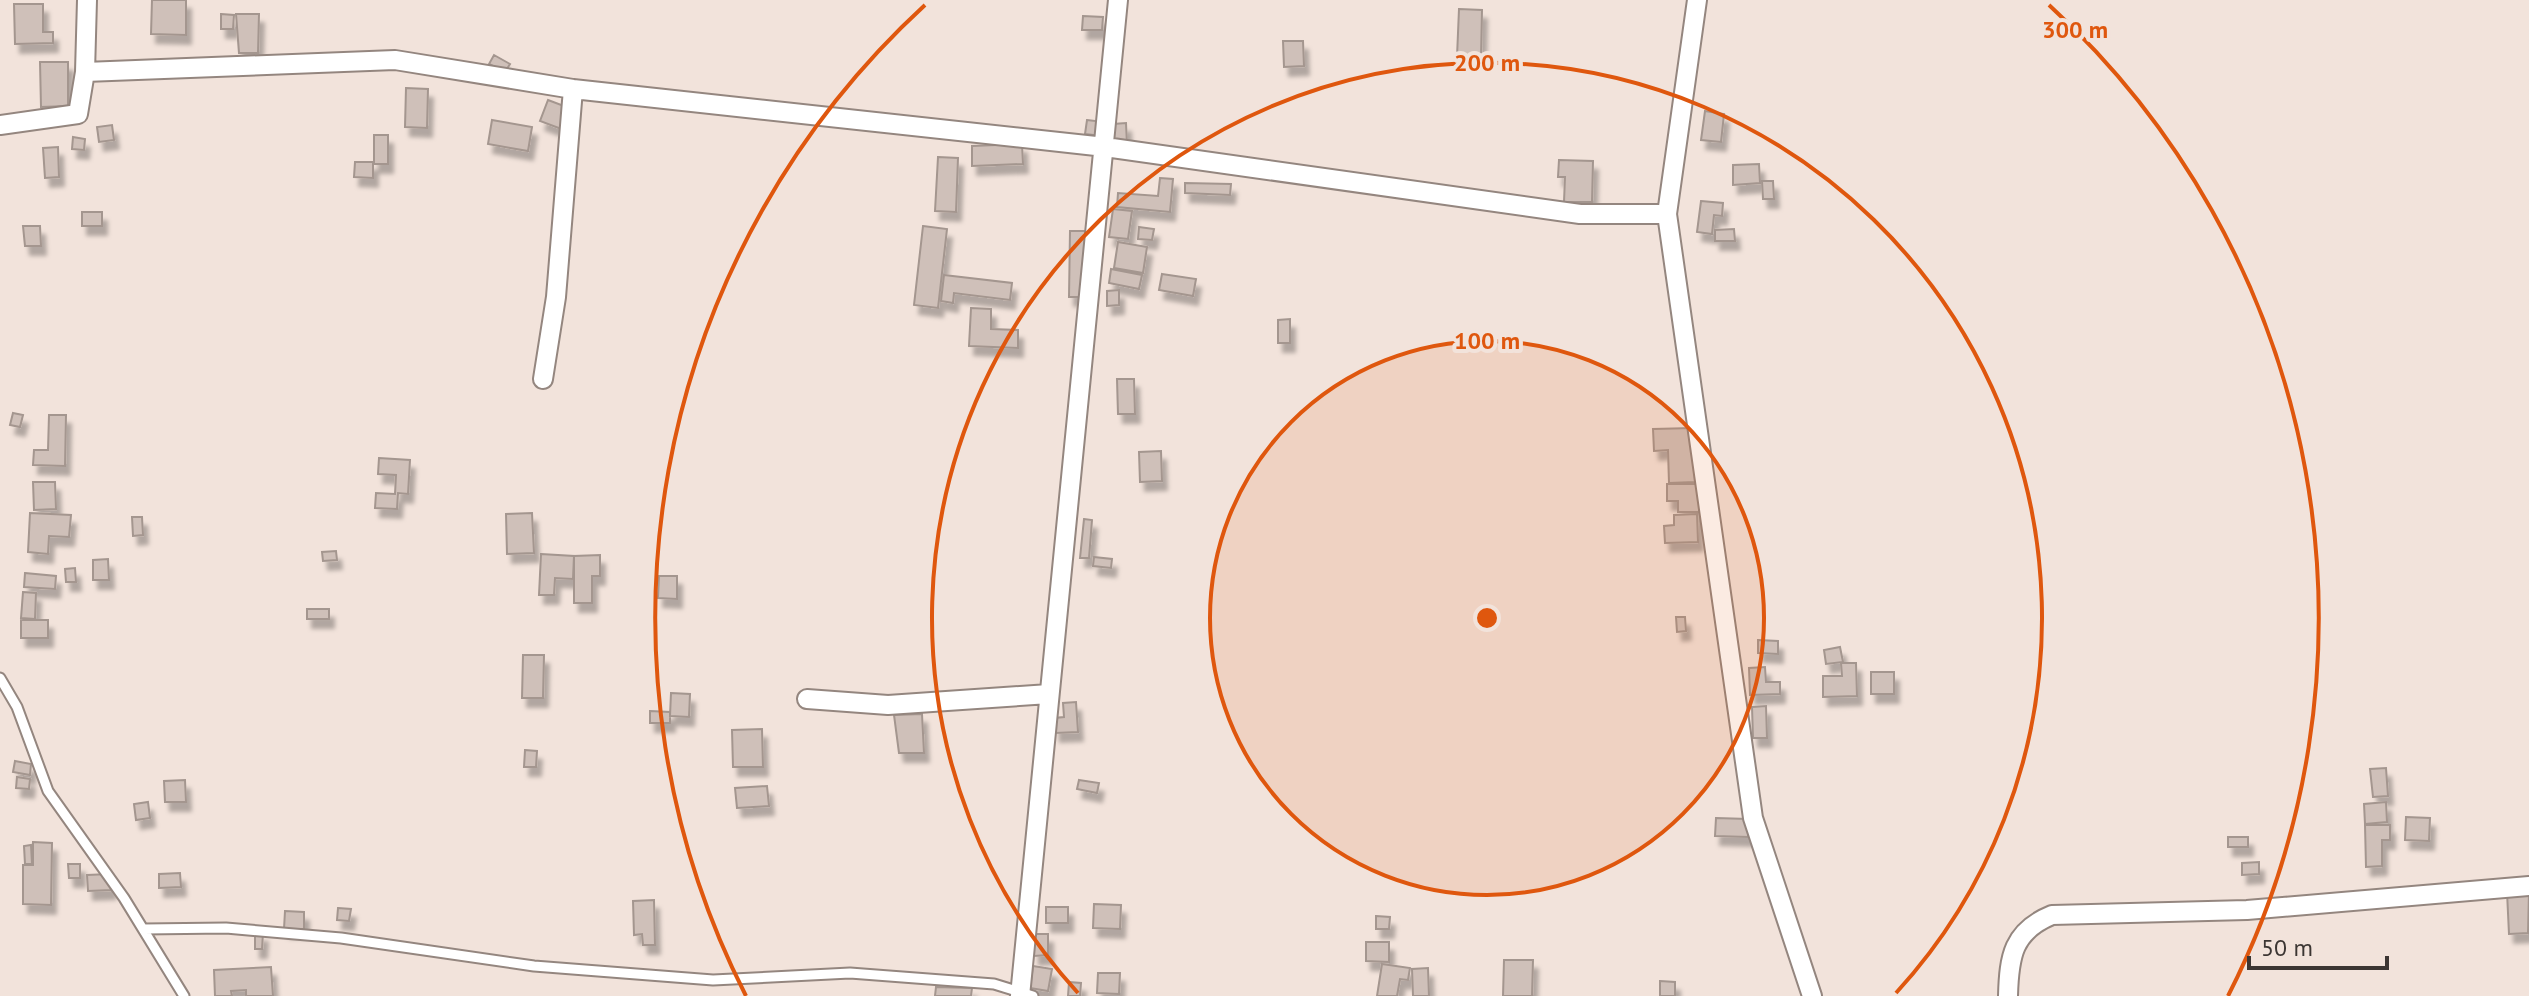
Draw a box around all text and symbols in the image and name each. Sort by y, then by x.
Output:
text: 300 m [2042,14,2108,45]
text: 200 m [1454,47,1520,78]
text: 100 m [1454,325,1520,356]
centre of rings [1473,604,1501,632]
scale bar [2249,920,2387,970]
text: 50 m [2261,932,2313,963]

